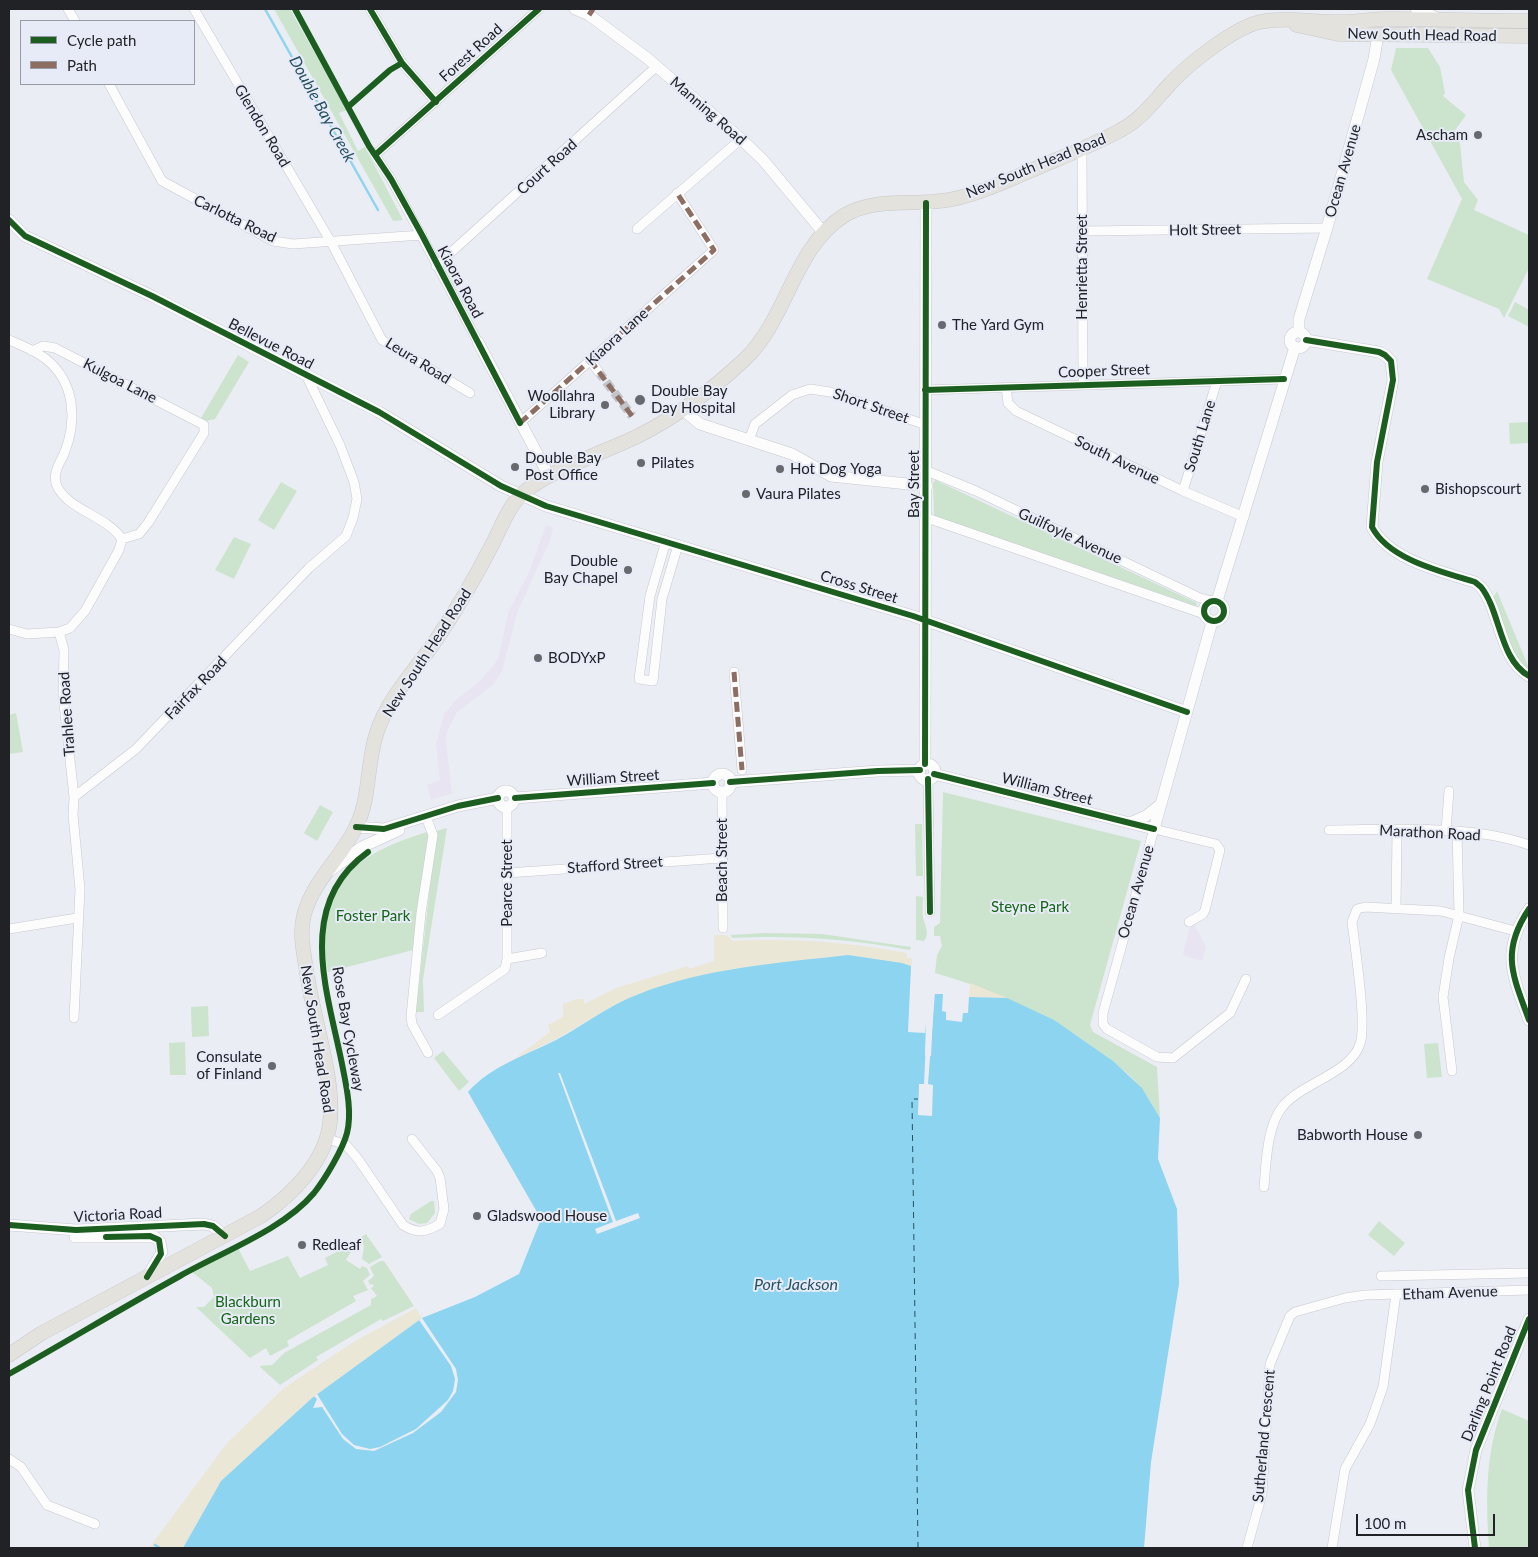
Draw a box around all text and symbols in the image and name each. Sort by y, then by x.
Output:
legend [20,20,195,85]
street label: Forest Road [436,20,506,86]
street label: New South Head Road [1347,25,1497,45]
text: Cycle path [67,31,136,49]
water label: Double Bay Creek [285,52,359,166]
text: Path [67,56,97,74]
street label: Manning Road [666,73,750,149]
street label: Glendon Road [230,81,294,171]
street label: Ocean Avenue [1321,122,1365,220]
place label: Ascham [1416,126,1468,144]
marker: Ascham [1472,129,1484,141]
street label: New South Head Road [963,130,1109,202]
street label: Court Road [513,135,581,199]
street label: Carlotta Road [191,191,279,247]
street label: Henrietta Street [1073,214,1091,320]
street label: Holt Street [1169,220,1241,240]
street label: Kiaora Road [433,243,487,321]
street label: Kiaora Lane [582,304,652,370]
street label: Bellevue Road [225,315,317,373]
place label: The Yard Gym [952,316,1044,334]
marker: The Yard Gym [936,319,948,331]
street label: Leura Road [382,334,454,388]
street label: Kulgoa Lane [80,355,160,407]
street label: Cooper Street [1058,360,1150,382]
place label: Double Bay Day Hospital [651,382,736,417]
street label: Short Street [831,385,911,427]
place label: Woollahra Library [528,387,595,422]
marker: Double Bay Day Hospital [633,393,647,407]
street label: South Lane [1181,398,1219,474]
marker: Woollahra Library [599,399,611,411]
street label: South Avenue [1072,432,1162,488]
place label: Double Bay Post Office [525,449,601,484]
street label: Bay Street [905,450,923,518]
place label: Pilates [651,454,694,472]
marker: Pilates [635,457,647,469]
place label: Hot Dog Yoga [790,460,882,478]
marker: Double Bay Post Office [509,461,521,473]
marker: Hot Dog Yoga [774,463,786,475]
place label: Bishopscourt [1435,480,1521,498]
marker: Bishopscourt [1419,483,1431,495]
place label: Vaura Pilates [756,485,841,503]
marker: Vaura Pilates [740,488,752,500]
street label: Guilfoyle Avenue [1015,504,1125,568]
place label: Double Bay Chapel [544,552,618,587]
marker: Double Bay Chapel [622,564,634,576]
street label: Cross Street [818,567,900,607]
street label: New South Head Road [379,585,475,721]
place label: BODYxP [548,649,606,667]
marker: BODYxP [532,652,544,664]
street label: Fairfax Road [161,653,231,723]
street label: Trahlee Road [55,671,79,757]
street label: William Street [566,766,660,790]
street label: William Street [1000,769,1094,809]
street label: Beach Street [713,818,731,902]
street label: Marathon Road [1379,821,1481,845]
street label: Pearce Street [498,839,516,927]
street label: Ocean Avenue [1114,843,1158,941]
street label: Stafford Street [567,853,663,877]
park label: Steyne Park [991,898,1069,916]
park label: Foster Park [336,907,410,925]
street label: New South Head Road [296,964,338,1114]
street label: Rose Bay Cycleway [328,965,368,1093]
place label: Consulate of Finland [196,1048,262,1083]
marker: Consulate of Finland [266,1060,278,1072]
place label: Babworth House [1297,1126,1408,1144]
marker: Babworth House [1412,1129,1424,1141]
street label: Victoria Road [73,1204,163,1226]
place label: Gladswood House [487,1207,607,1225]
marker: Gladswood House [471,1210,483,1222]
place label: Redleaf [312,1236,361,1254]
marker: Redleaf [296,1239,308,1251]
water label: Port Jackson [754,1275,838,1295]
street label: Etham Avenue [1402,1282,1498,1304]
park label: Blackburn Gardens [215,1293,281,1328]
street label: Darling Point Road [1458,1324,1520,1444]
street label: Sutherland Crescent [1249,1369,1279,1503]
scale bar [1358,1504,1497,1536]
text: 100 m [1364,1514,1406,1532]

